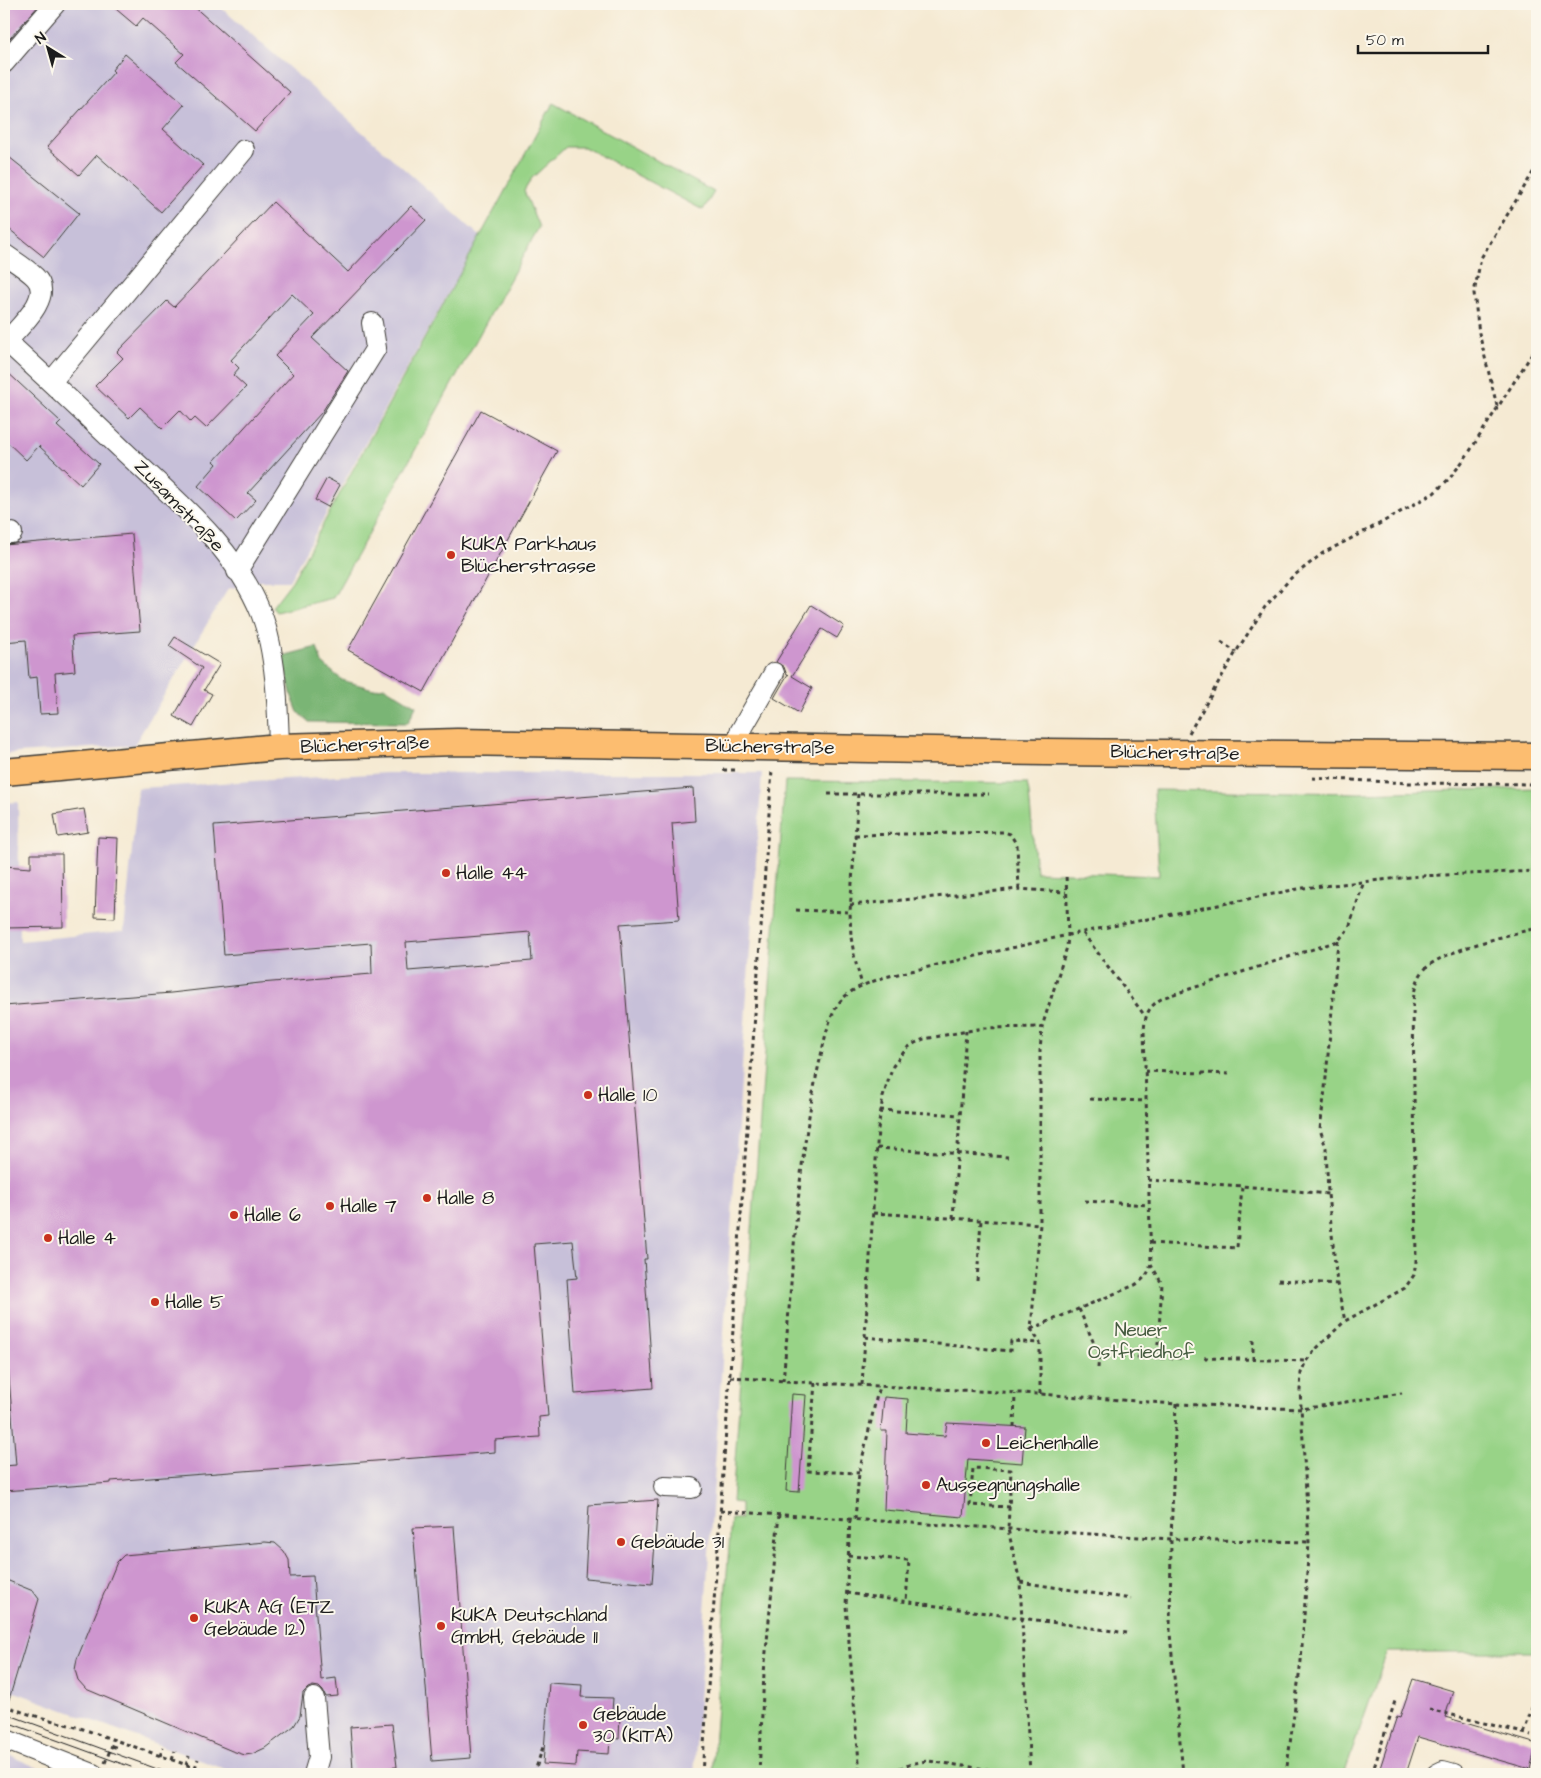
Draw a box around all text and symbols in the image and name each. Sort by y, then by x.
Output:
north arrow [22,22,72,72]
scale bar [1358,22,1488,54]
text: N [31,28,50,49]
text: 50 m [1366,30,1404,51]
street label: Zusamstraße [128,454,230,558]
place label: KUKA Parkhaus Blücherstrasse [461,531,597,580]
marker: KUKA Parkhaus Blücherstrasse [445,549,457,561]
street label: Blücherstraße [300,729,430,761]
street label: Blücherstraße [705,732,835,762]
street label: Blücherstraße [1110,738,1240,768]
place label: Halle 44 [456,860,527,887]
marker: Halle 44 [440,867,452,879]
place label: Halle 10 [598,1082,657,1109]
marker: Halle 10 [582,1089,594,1101]
place label: Halle 8 [437,1185,494,1212]
marker: Halle 8 [421,1192,433,1204]
place label: Halle 7 [340,1193,397,1220]
marker: Halle 7 [324,1200,336,1212]
place label: Halle 6 [244,1202,301,1229]
marker: Halle 6 [228,1209,240,1221]
place label: Halle 4 [58,1225,116,1252]
marker: Halle 4 [42,1232,54,1244]
place label: Halle 5 [165,1289,224,1316]
marker: Halle 5 [149,1296,161,1308]
park label: Neuer Ostfriedhof [1088,1317,1195,1366]
place label: Leichenhalle [996,1430,1099,1457]
marker: Leichenhalle [980,1437,992,1449]
place label: Aussegnungshalle [936,1472,1080,1500]
marker: Aussegnungshalle [920,1479,932,1491]
place label: Gebäude 31 [631,1529,725,1556]
marker: Gebäude 31 [615,1536,627,1548]
place label: KUKA AG (ETZ Gebäude 12) [204,1594,334,1643]
place label: KUKA Deutschland GmbH, Gebäude 11 [451,1602,608,1651]
marker: KUKA AG (ETZ Gebäude 12) [188,1612,200,1624]
marker: KUKA Deutschland GmbH, Gebäude 11 [435,1620,447,1632]
place label: Gebäude 30 (KITA) [593,1701,673,1750]
marker: Gebäude 30 (KITA) [577,1719,589,1731]

